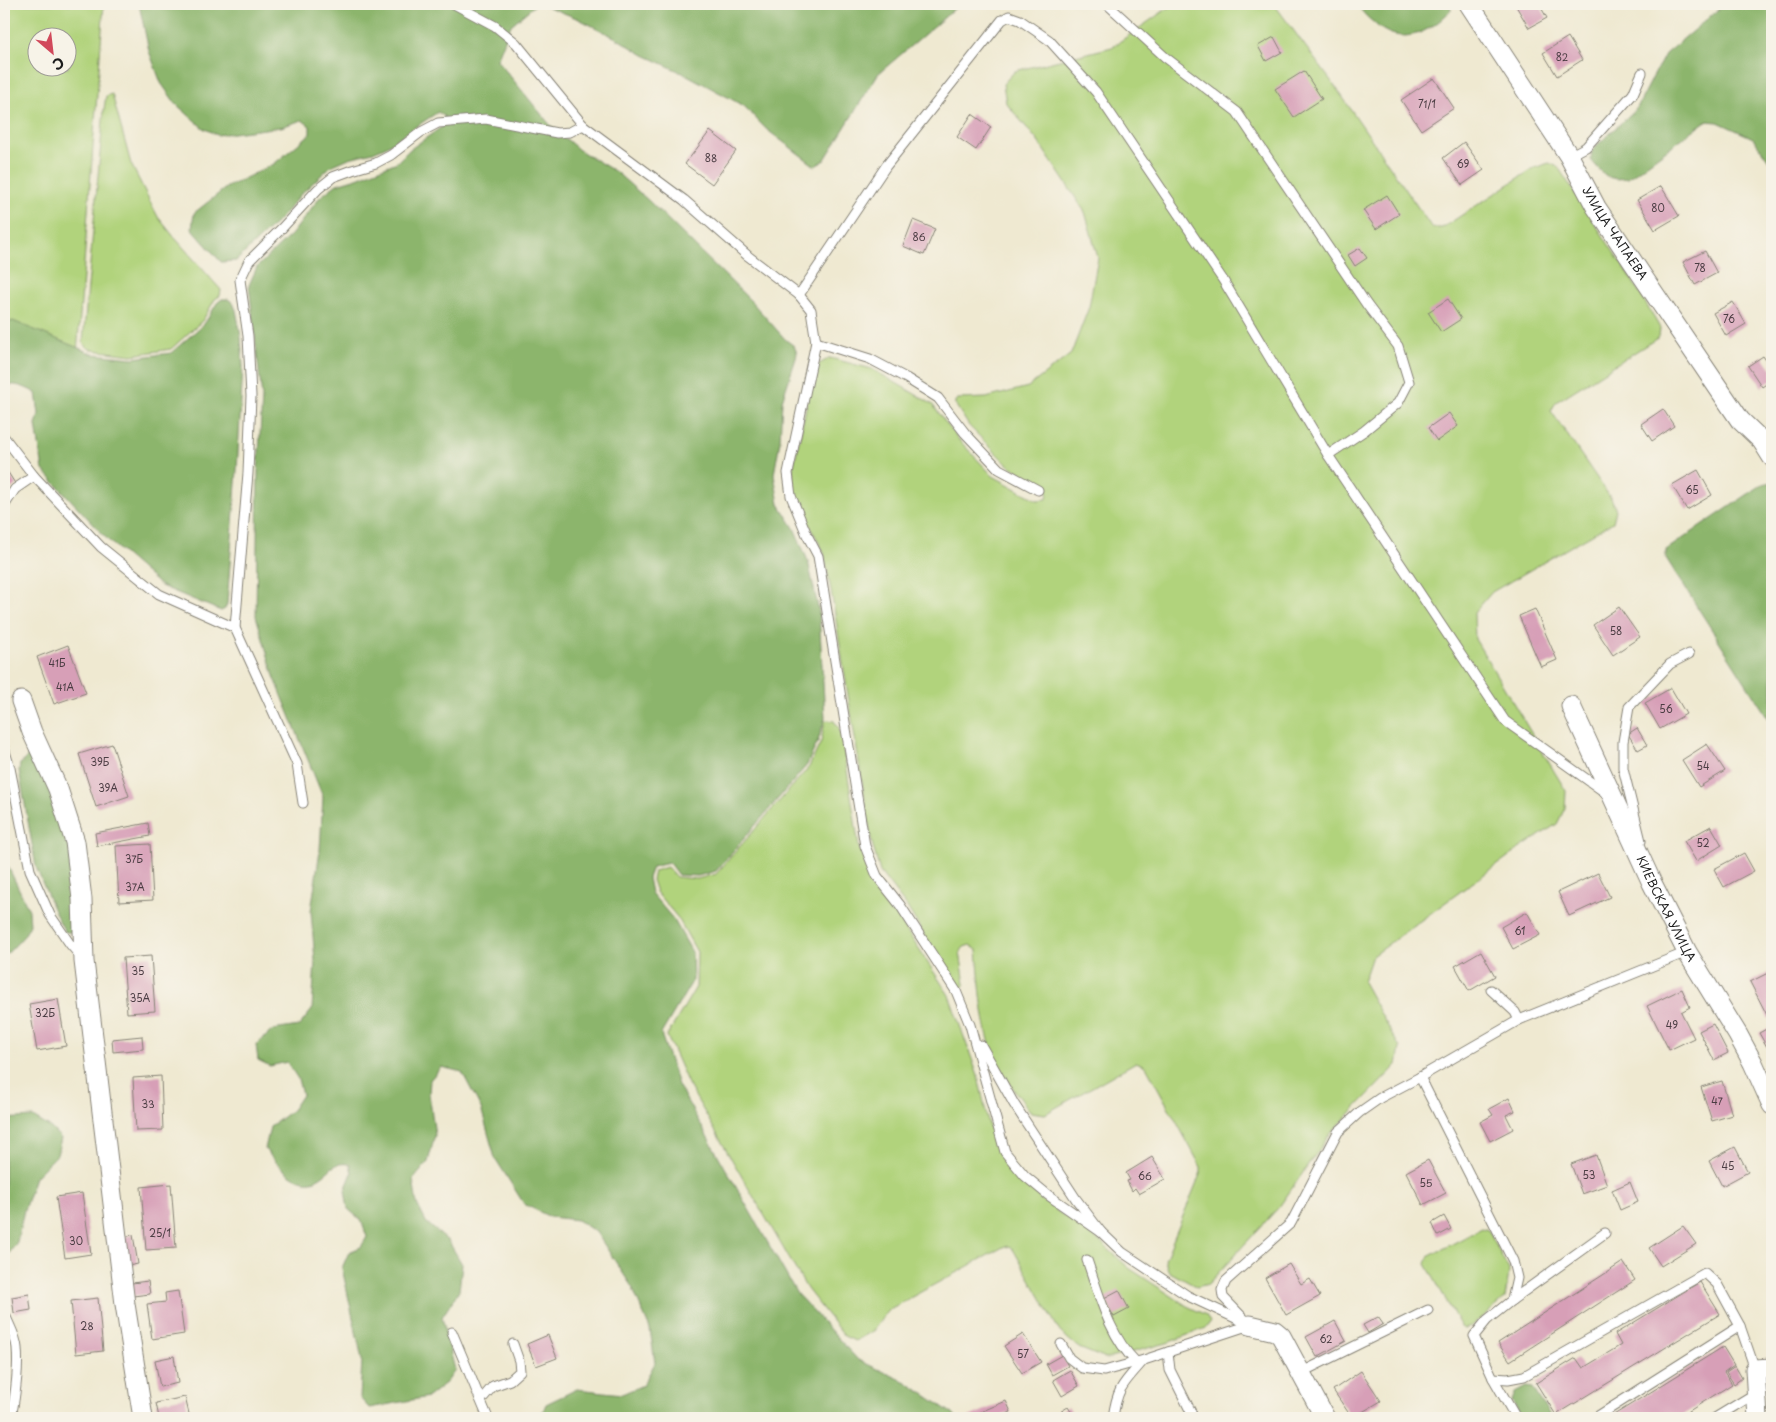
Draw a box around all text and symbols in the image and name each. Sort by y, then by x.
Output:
north arrow [28,28,78,78]
house number: 82 [1556,49,1568,64]
text: С [49,52,68,76]
house number: 71/1 [1418,96,1436,111]
house number: 88 [705,150,717,165]
house number: 69 [1457,156,1469,171]
street label: УЛИЦА ЧАПАЕВА [1579,183,1653,283]
house number: 80 [1651,200,1665,215]
house number: 86 [913,229,926,244]
house number: 78 [1694,260,1706,275]
house number: 76 [1723,311,1735,326]
house number: 65 [1685,482,1699,497]
house number: 58 [1610,623,1622,638]
house number: 41Б [48,655,66,670]
house number: 41А [56,679,74,694]
house number: 56 [1659,701,1673,716]
house number: 39Б [91,754,110,769]
house number: 54 [1696,758,1710,773]
house number: 39А [98,780,118,795]
house number: 52 [1696,835,1710,850]
house number: 37Б [125,851,144,866]
street label: КИЕВСКАЯ УЛИЦА [1633,852,1701,965]
house number: 37А [125,879,145,894]
house number: 61 [1514,923,1526,938]
house number: 35 [132,963,144,978]
house number: 35А [130,990,151,1005]
house number: 32Б [35,1005,55,1020]
house number: 49 [1666,1017,1678,1032]
house number: 47 [1711,1093,1724,1108]
house number: 33 [141,1096,155,1111]
house number: 45 [1722,1158,1734,1173]
house number: 53 [1583,1167,1595,1182]
house number: 66 [1138,1168,1152,1183]
house number: 55 [1420,1175,1433,1190]
house number: 25/1 [149,1225,171,1240]
house number: 30 [69,1233,83,1248]
house number: 28 [80,1318,94,1333]
house number: 62 [1319,1331,1333,1346]
house number: 57 [1017,1346,1029,1361]

